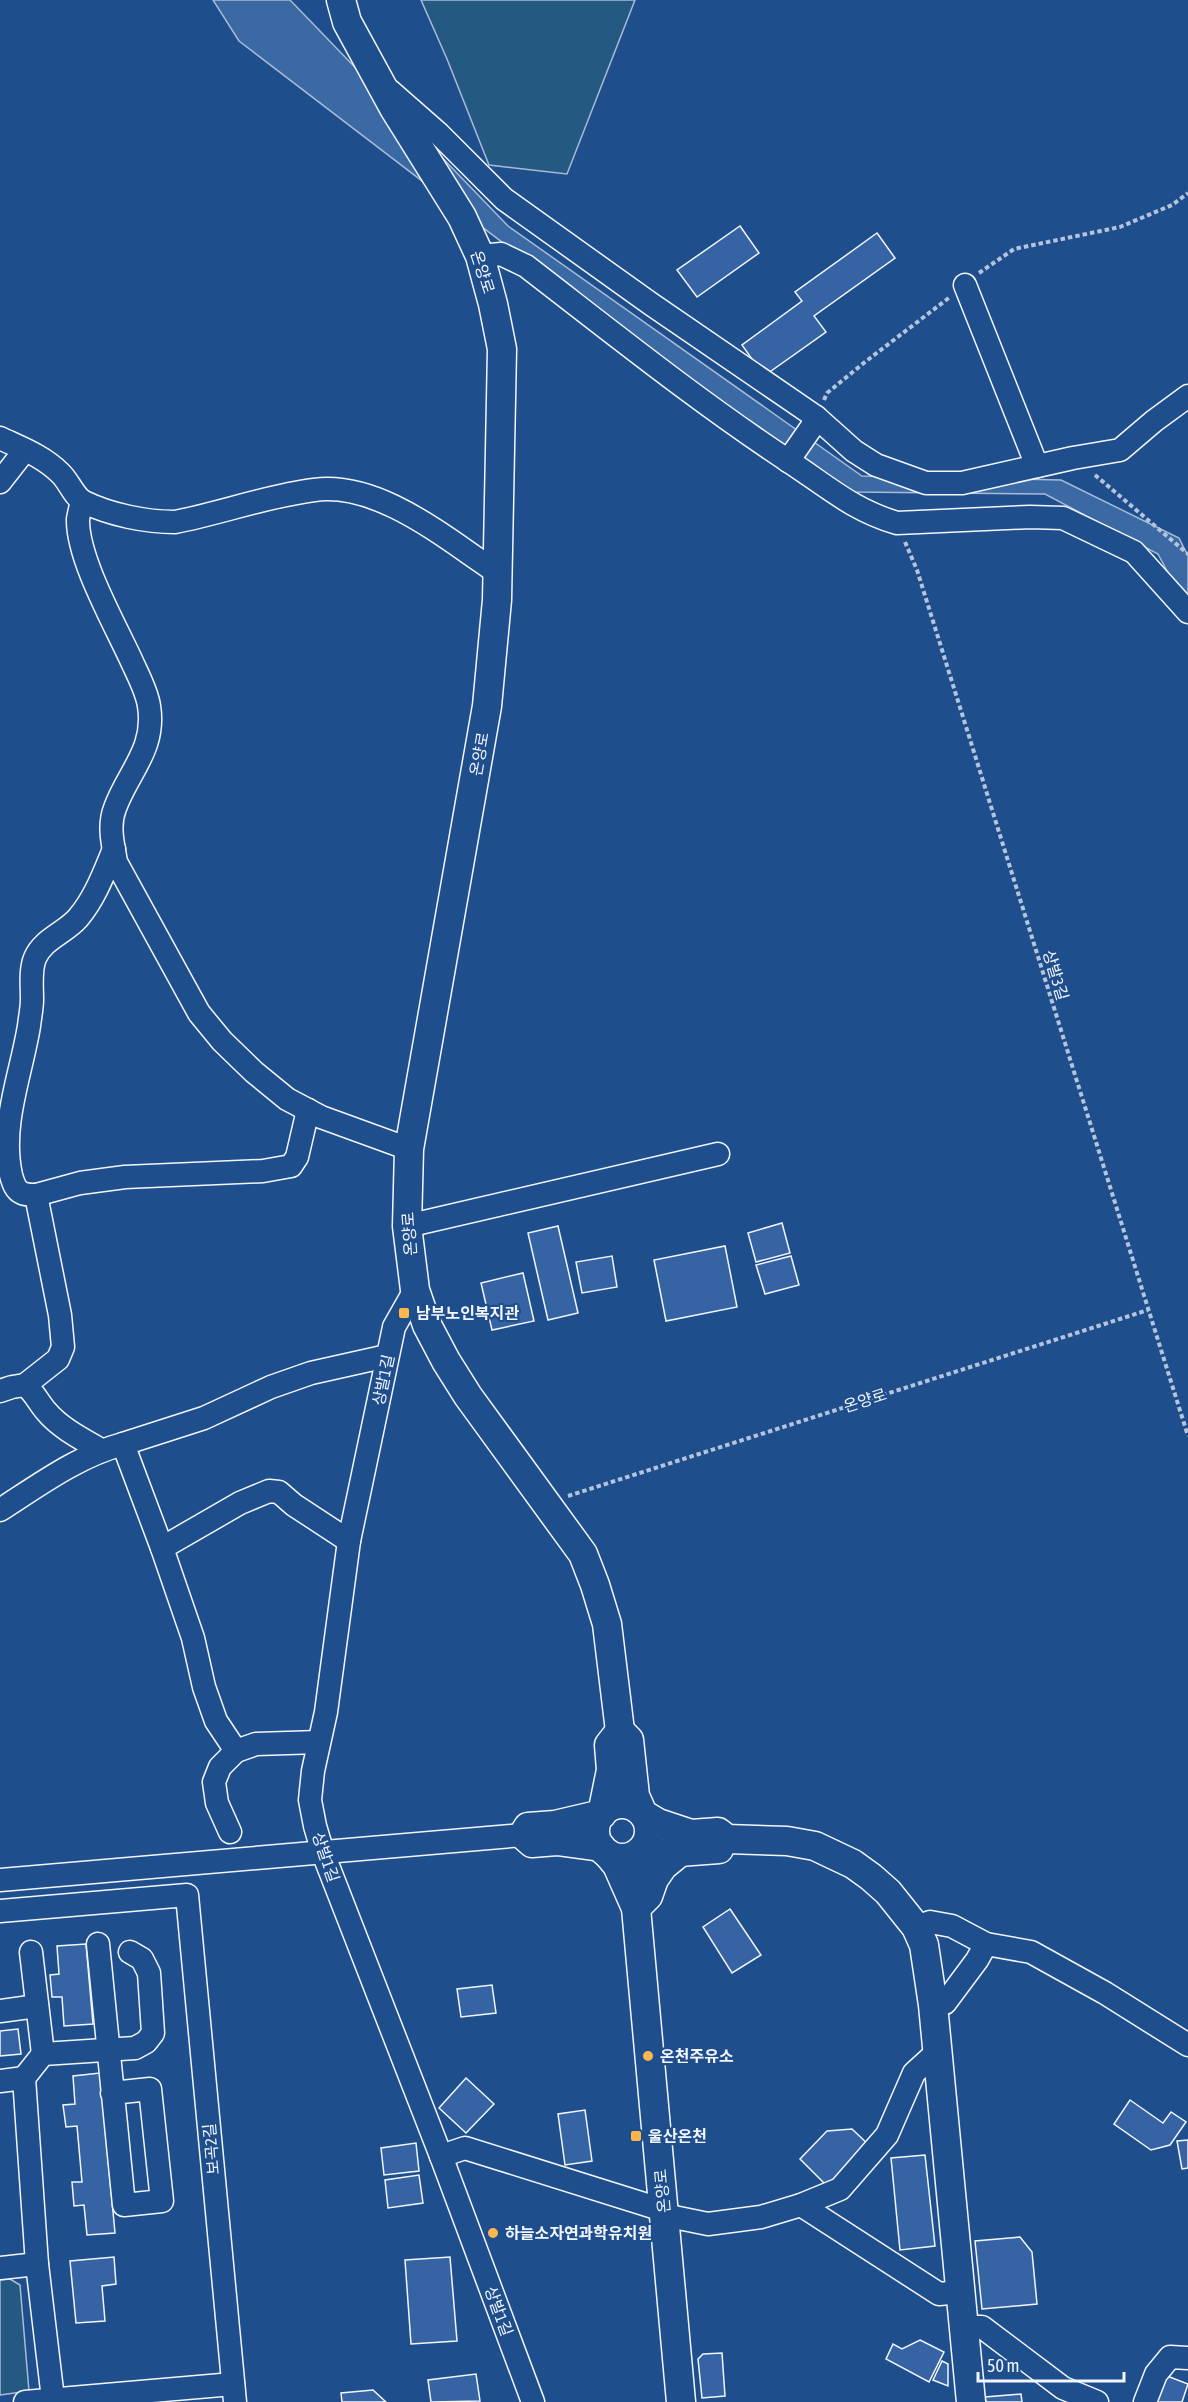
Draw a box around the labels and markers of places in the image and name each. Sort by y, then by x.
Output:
place label: 남부노인복지관 [416,1304,519,1322]
marker: 남부노인복지관 [397,1306,411,1320]
place label: 온천주유소 [660,2047,734,2065]
marker: 온천주유소 [641,2049,655,2063]
place label: 울산온천 [648,2127,707,2145]
marker: 울산온천 [629,2129,643,2143]
place label: 하늘소자연과학유치원 [505,2224,652,2242]
marker: 하늘소자연과학유치원 [486,2226,500,2240]

